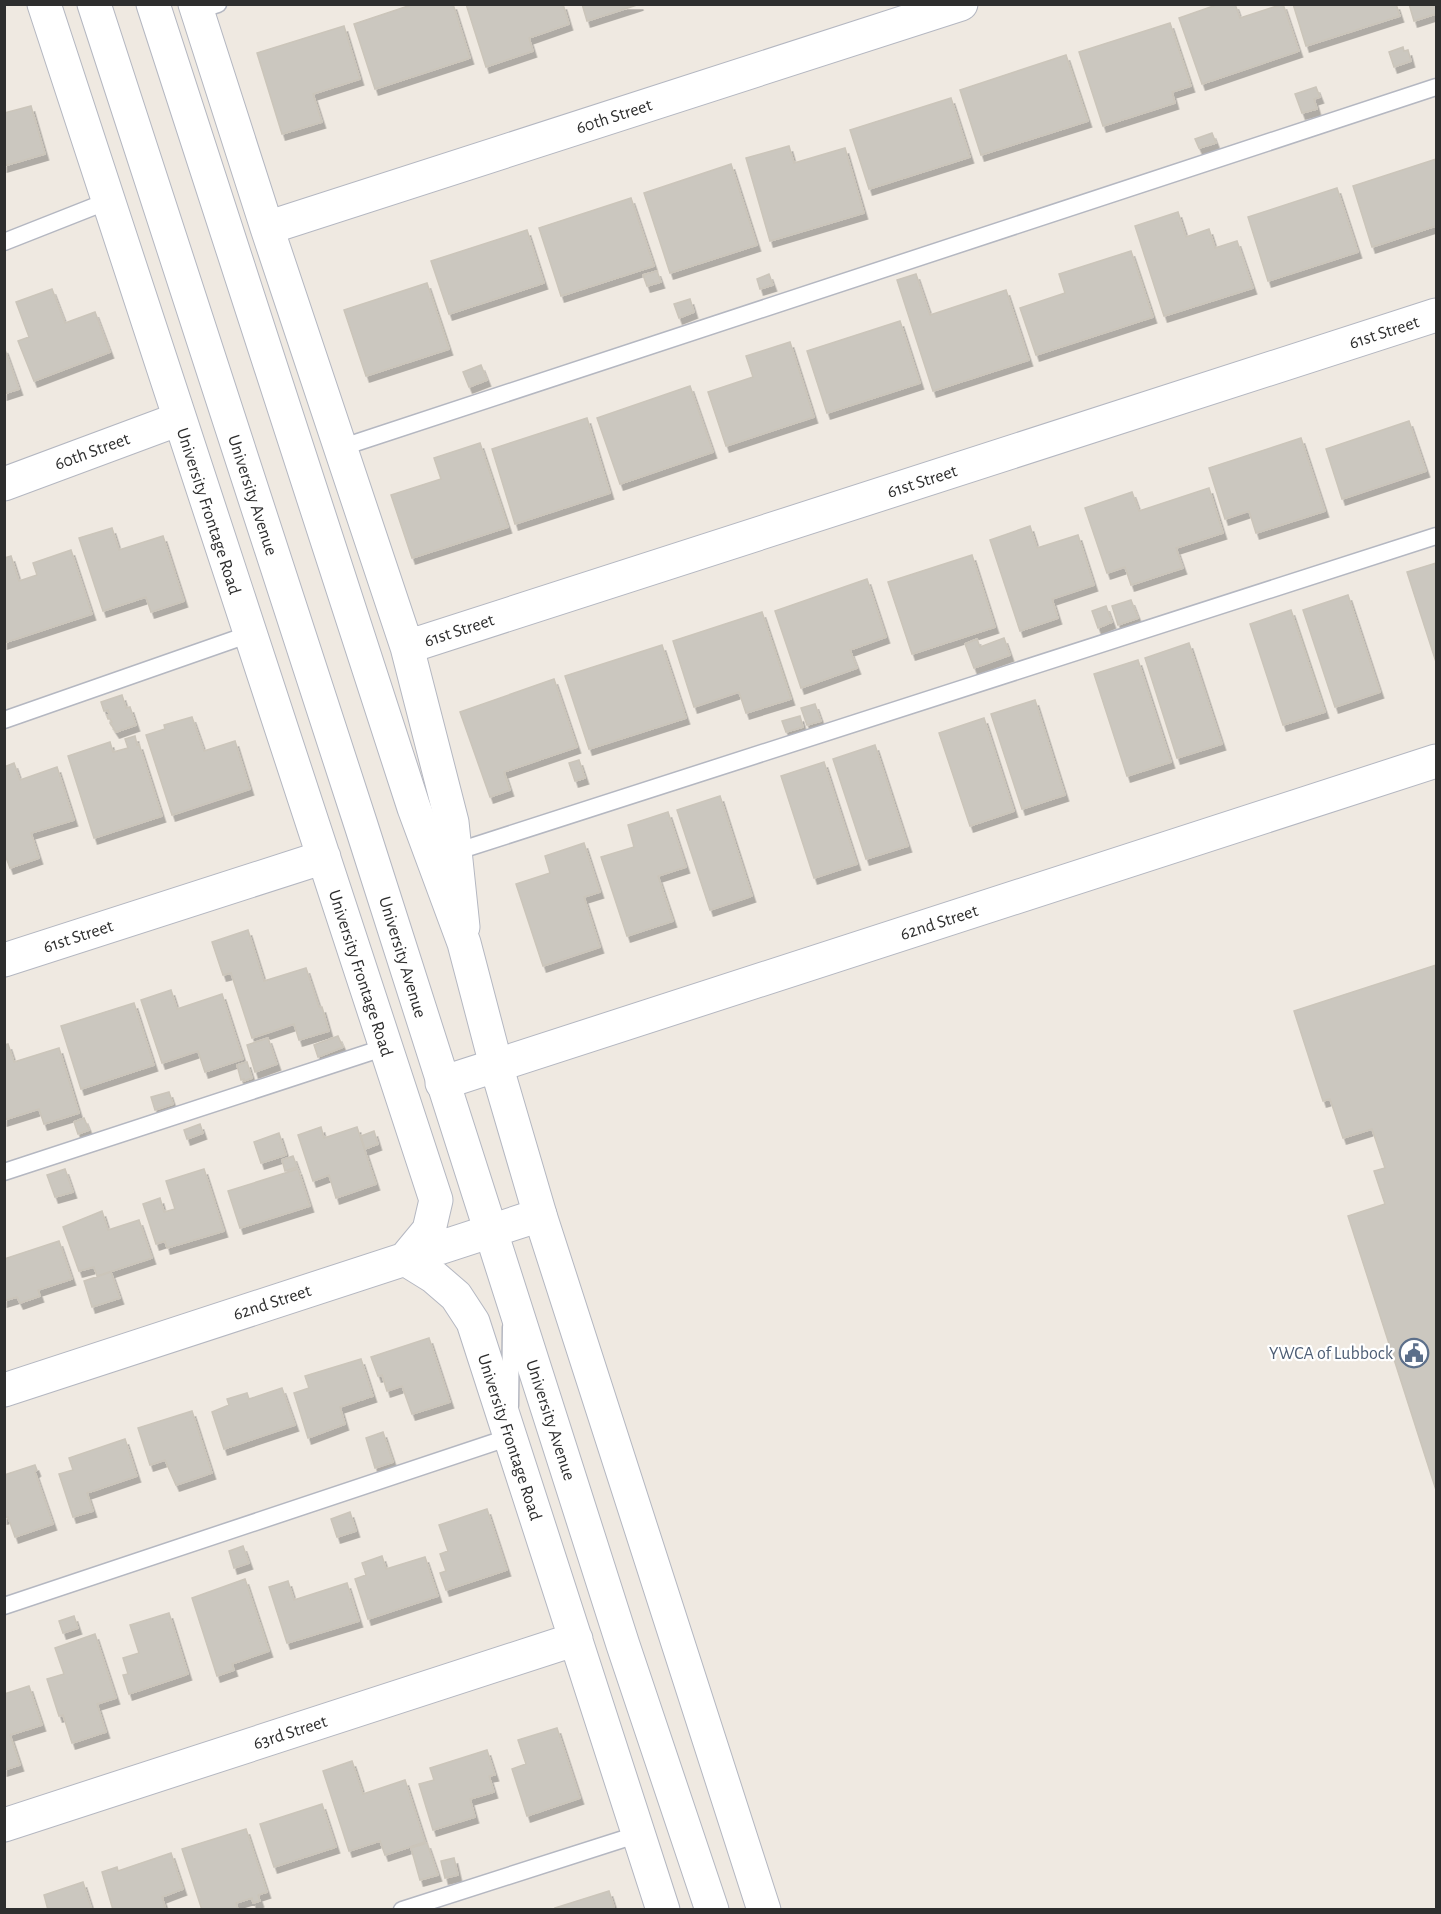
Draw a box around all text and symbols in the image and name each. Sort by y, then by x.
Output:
street label: 60th Street [574,96,655,138]
street label: 61st Street [1347,313,1422,353]
street label: University Frontage Road [173,426,244,597]
street label: 60th Street [52,430,132,474]
street label: University Avenue [224,433,280,558]
street label: 61st Street [885,462,960,502]
street label: 61st Street [422,611,497,651]
street label: University Frontage Road [325,888,396,1059]
street label: University Avenue [375,894,429,1020]
street label: 62nd Street [898,902,981,944]
street label: 61st Street [41,917,116,957]
street label: 62nd Street [231,1282,314,1324]
public building icon: YWCA of Lubbock [1398,1337,1430,1369]
place label: YWCA of Lubbock [1269,1345,1394,1363]
street label: University Frontage Road [474,1352,545,1523]
street label: University Avenue [522,1358,578,1483]
street label: 63rd Street [251,1713,330,1753]

